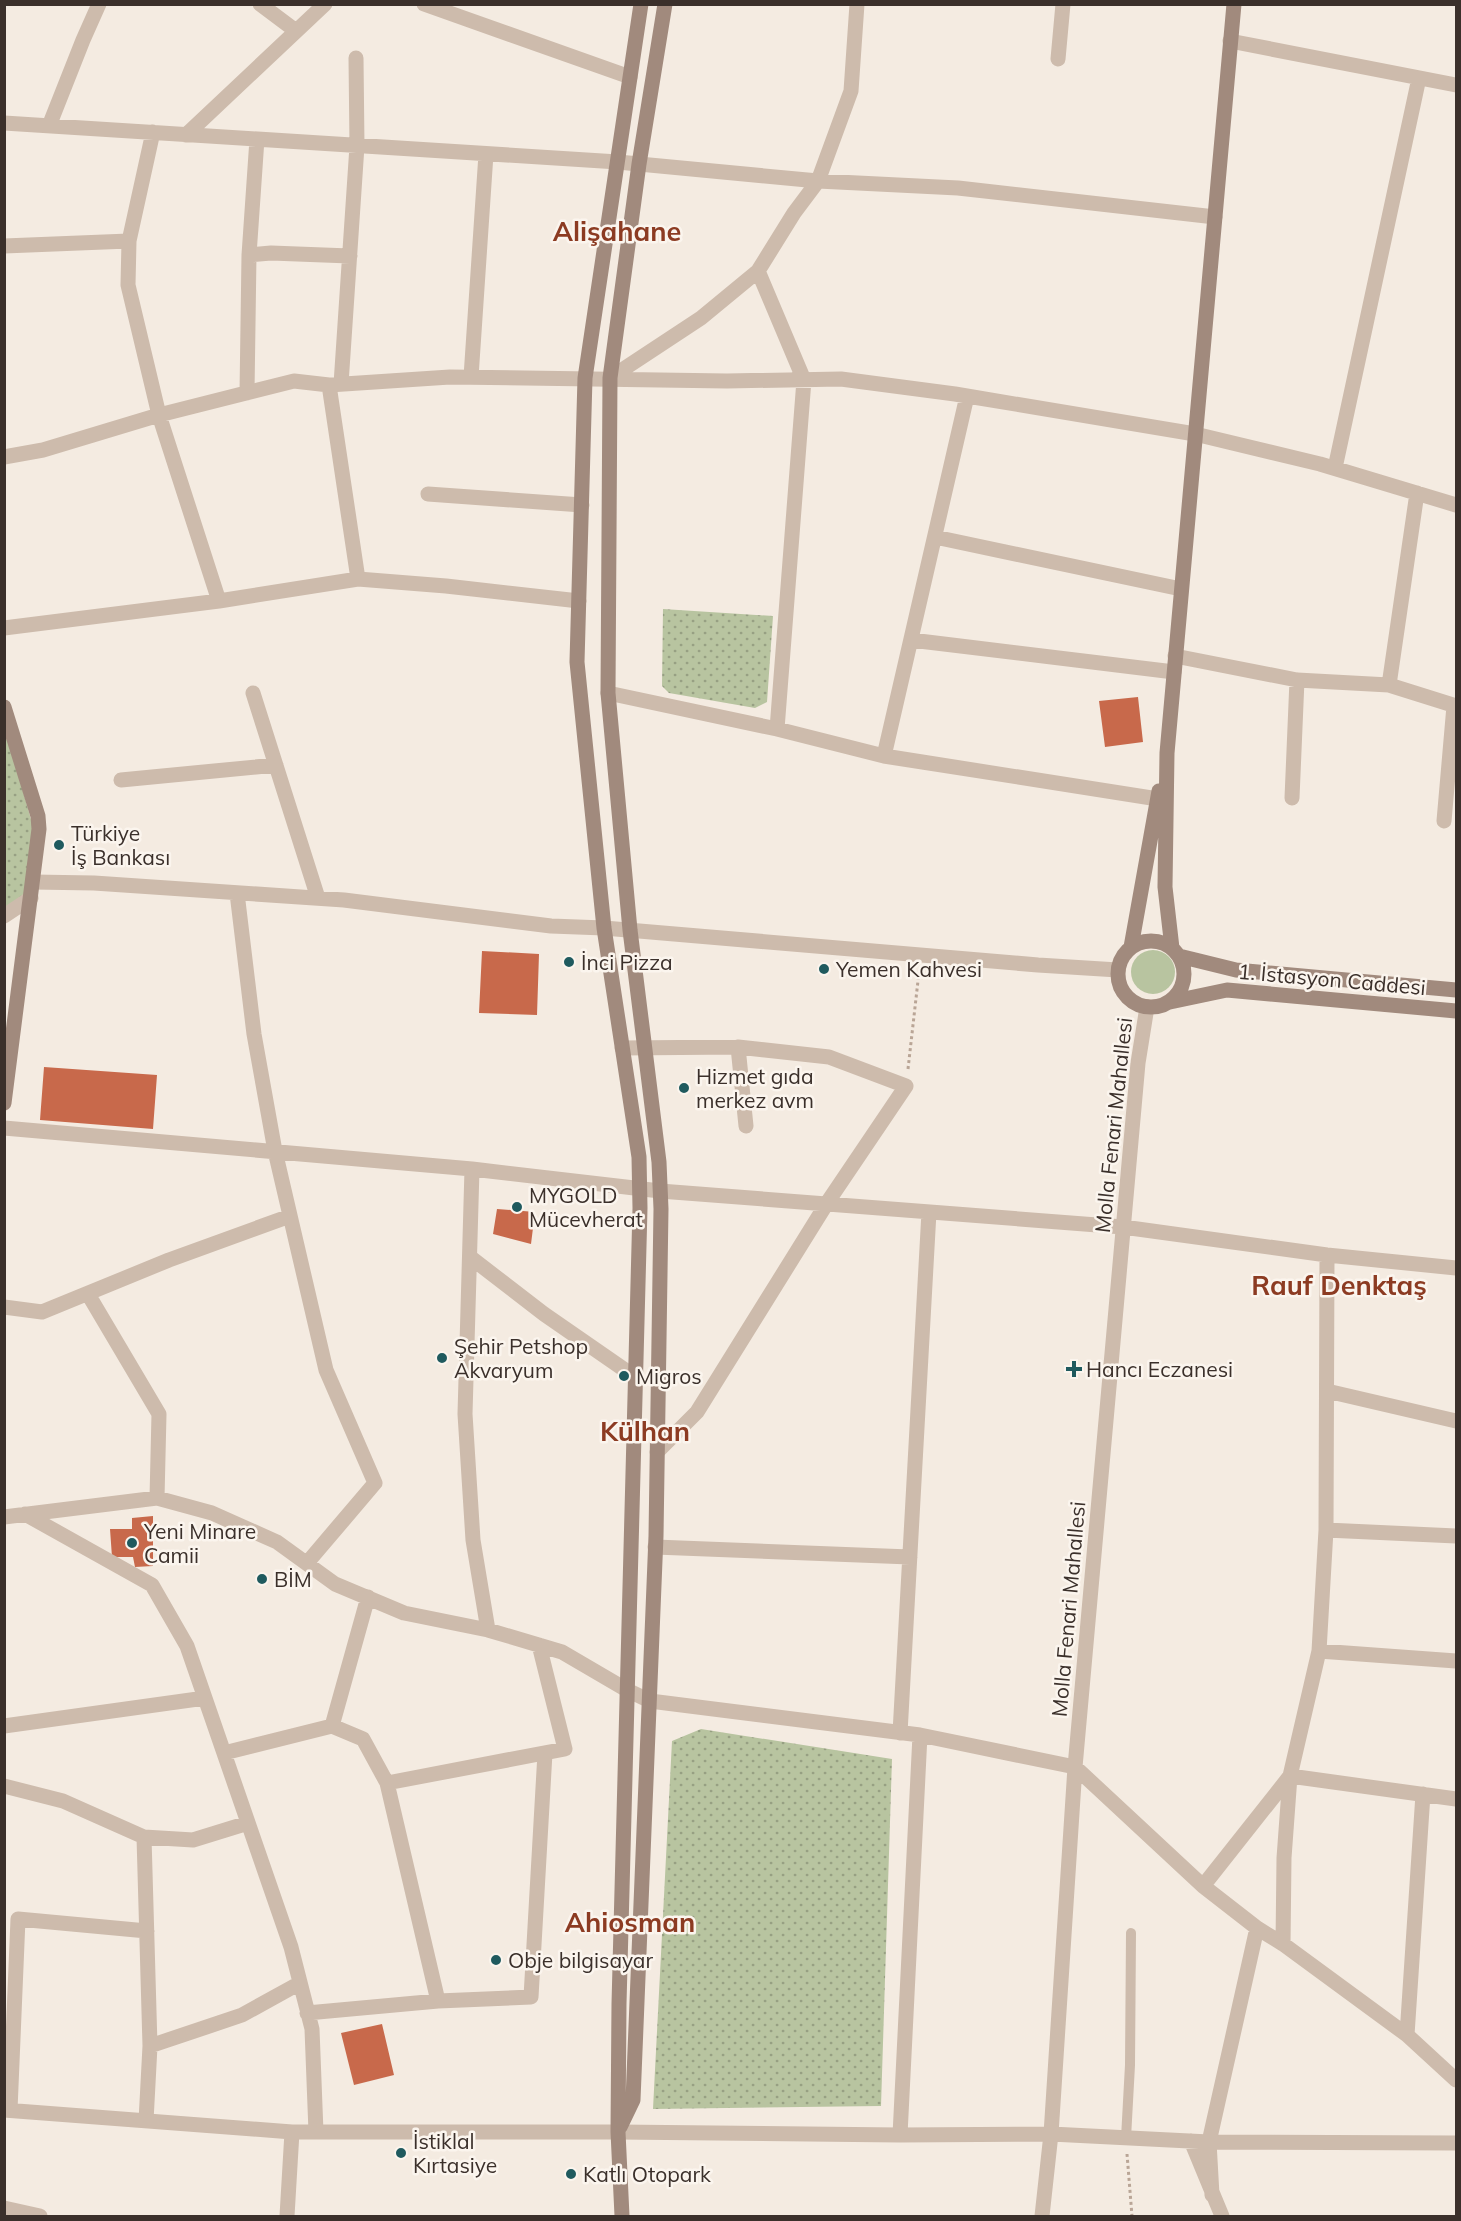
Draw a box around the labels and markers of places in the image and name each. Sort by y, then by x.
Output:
place label: Türkiye İş Bankası [71,820,170,870]
marker: Türkiye İş Bankası [52,838,66,852]
place label: İnci Pizza [581,949,673,975]
marker: İnci Pizza [562,955,576,969]
place label: Yemen Kahvesi [835,956,982,982]
marker: Yemen Kahvesi [817,962,831,976]
place label: Hizmet gıda merkez avm [696,1063,814,1113]
marker: Hizmet gıda merkez avm [677,1081,691,1095]
place label: MYGOLD Mücevherat [529,1182,643,1232]
marker: MYGOLD Mücevherat [510,1200,524,1214]
place label: Şehir Petshop Akvaryum [454,1333,588,1383]
marker: Şehir Petshop Akvaryum [435,1351,449,1365]
place label: Hancı Eczanesi [1086,1356,1233,1382]
marker: Hancı Eczanesi [1067,1362,1081,1376]
place label: Migros [636,1363,702,1389]
marker: Migros [617,1369,631,1383]
place label: Yeni Minare Camii [143,1518,256,1568]
marker: Yeni Minare Camii [125,1536,139,1550]
place label: BİM [274,1566,312,1592]
marker: BİM [255,1572,269,1586]
place label: Obje bilgisayar [508,1947,653,1973]
marker: Obje bilgisayar [489,1953,503,1967]
place label: İstiklal Kırtasiye [413,2128,497,2178]
marker: İstiklal Kırtasiye [394,2146,408,2160]
place label: Katlı Otopark [583,2161,711,2187]
marker: Katlı Otopark [564,2167,578,2181]

